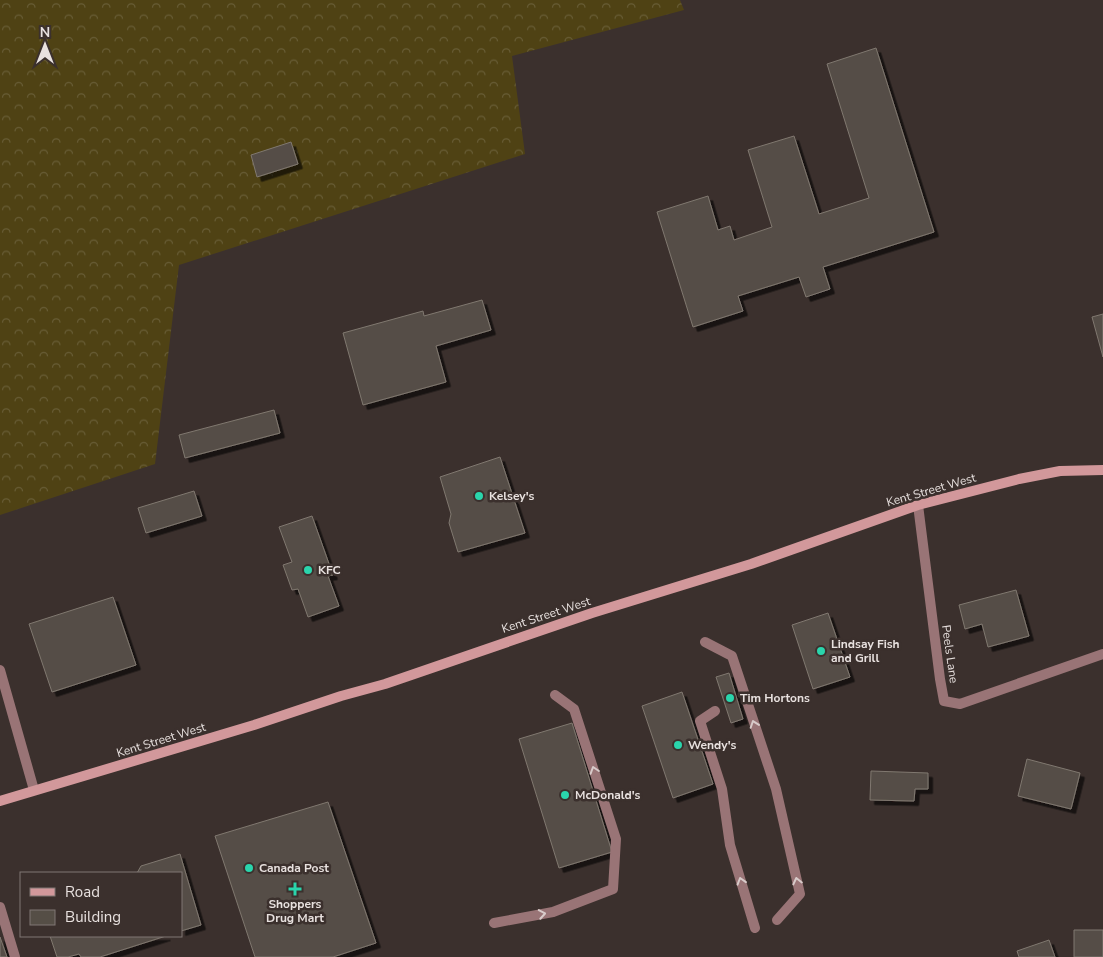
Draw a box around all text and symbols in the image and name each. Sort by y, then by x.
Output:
north arrow [20,20,70,70]
text: N [40,23,50,42]
street label: Kent Street West [884,469,978,510]
place label: Kelsey's [489,488,535,504]
marker: Kelsey's [473,490,485,502]
place label: KFC [318,562,341,578]
marker: KFC [302,564,314,576]
street label: Kent Street West [500,593,593,637]
street label: Peels Lane [938,624,962,684]
place label: Lindsay Fish and Grill [831,636,900,666]
marker: Lindsay Fish and Grill [815,645,827,657]
place label: Tim Hortons [740,690,810,706]
marker: Tim Hortons [724,692,736,704]
street label: Kent Street West [114,719,208,761]
one-way arrow [750,720,760,729]
place label: Wendy's [688,737,737,753]
marker: Wendy's [672,739,684,751]
one-way arrow [590,767,600,775]
place label: McDonald's [575,787,641,803]
marker: McDonald's [559,789,571,801]
place label: Canada Post [259,860,329,876]
marker: Canada Post [243,862,255,874]
legend [20,872,182,937]
one-way arrow [792,876,803,885]
one-way arrow [736,878,746,886]
text: Road [65,882,100,902]
marker: Shoppers Drug Mart [289,883,301,895]
place label: Shoppers Drug Mart [266,896,324,926]
text: Building [65,907,121,927]
one-way arrow [538,910,547,920]

